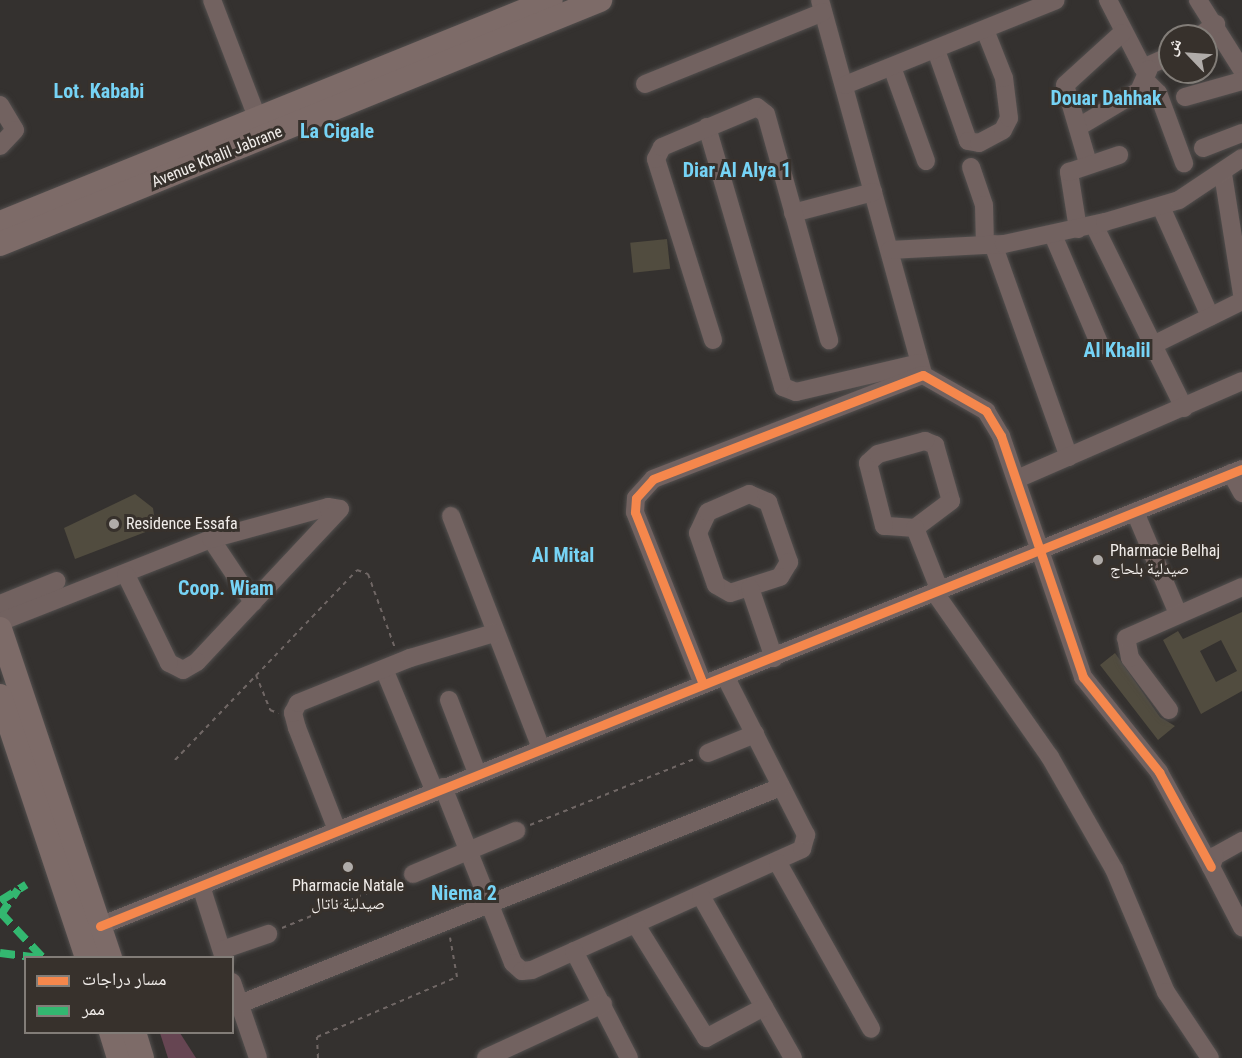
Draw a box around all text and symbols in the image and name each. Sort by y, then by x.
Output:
north arrow [1158,24,1218,84]
text: ش [1161,35,1185,59]
district label: Lot. Kababi [54,79,144,103]
district label: Douar Dahhak [1050,86,1162,110]
district label: La Cigale [300,119,374,143]
street label: Avenue Khalil Jabrane [149,122,285,192]
district label: Diar Al Alya 1 [683,158,791,182]
district label: Al Khalil [1083,338,1151,362]
place label: Residence Essafa [126,514,238,534]
marker: Residence Essafa [107,517,121,531]
place label: Pharmacie Belhaj صيدلية بلحاج [1110,541,1220,579]
district label: Al Mital [532,543,594,567]
marker: Pharmacie Belhaj صيدلية بلحاج [1091,553,1105,567]
district label: Coop. Wiam [178,576,274,600]
marker: Pharmacie Natale صيدلية ناتال [341,860,355,874]
place label: Pharmacie Natale صيدلية ناتال [292,876,404,914]
district label: Niema 2 [431,881,497,905]
legend [24,956,234,1034]
text: مسار دراجات [82,968,166,989]
text: ممر [82,998,105,1019]

